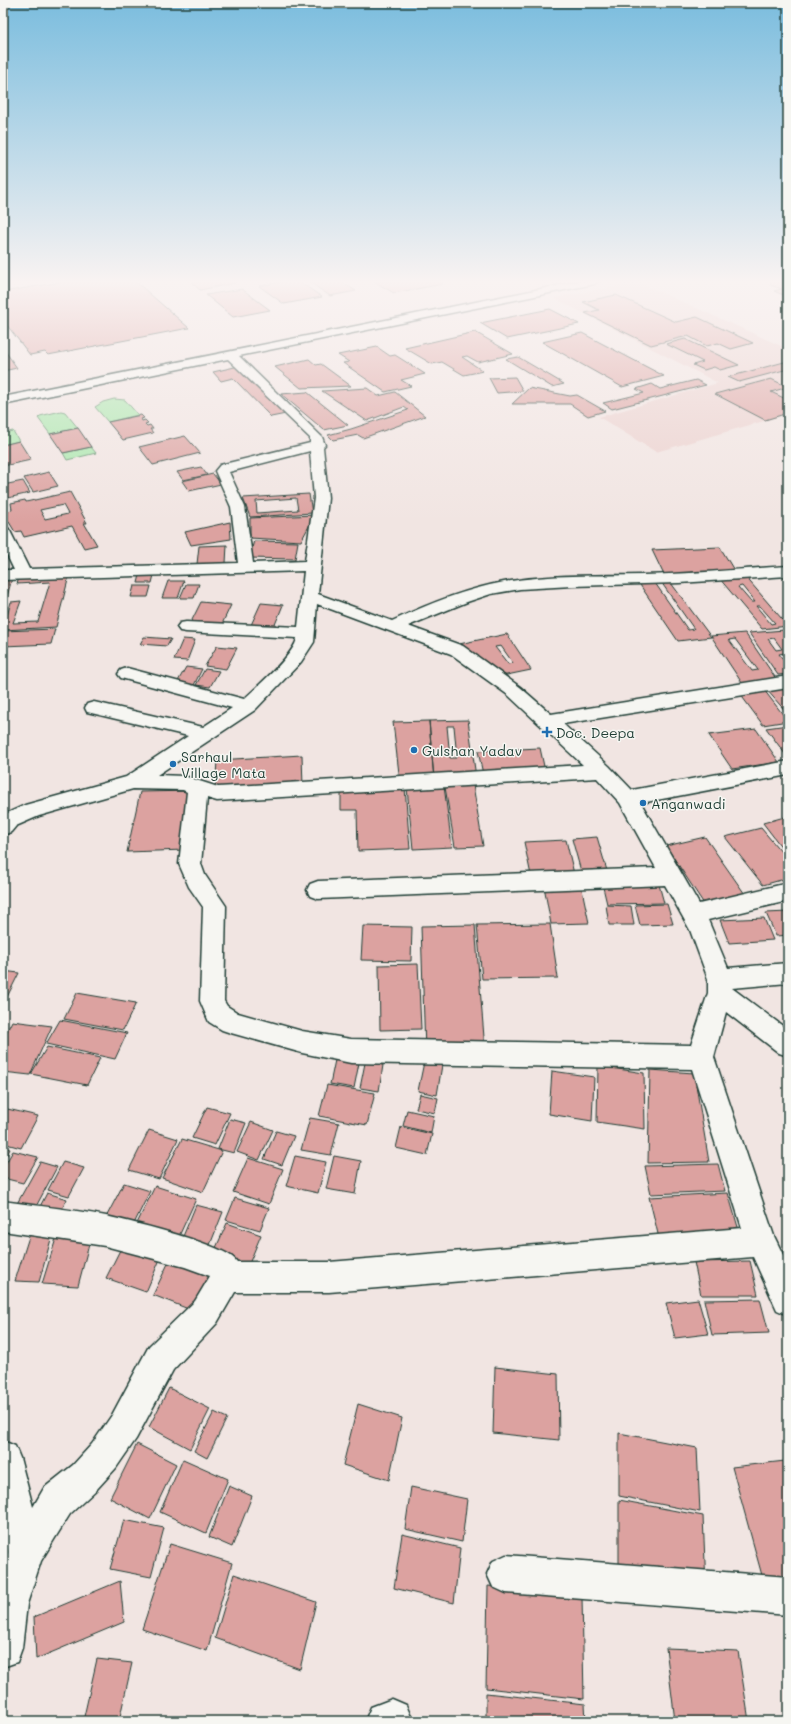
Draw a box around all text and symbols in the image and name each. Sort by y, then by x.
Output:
place label: Doc. Deepa [556,723,635,742]
marker: Doc. Deepa [541,726,553,738]
place label: Gulshan Yadav [422,741,522,760]
marker: Gulshan Yadav [409,745,419,755]
place label: Sarhaul Village Mata [181,747,266,782]
marker: Sarhaul Village Mata [168,759,178,769]
place label: Anganwadi [651,794,726,813]
marker: Anganwadi [638,798,648,808]

